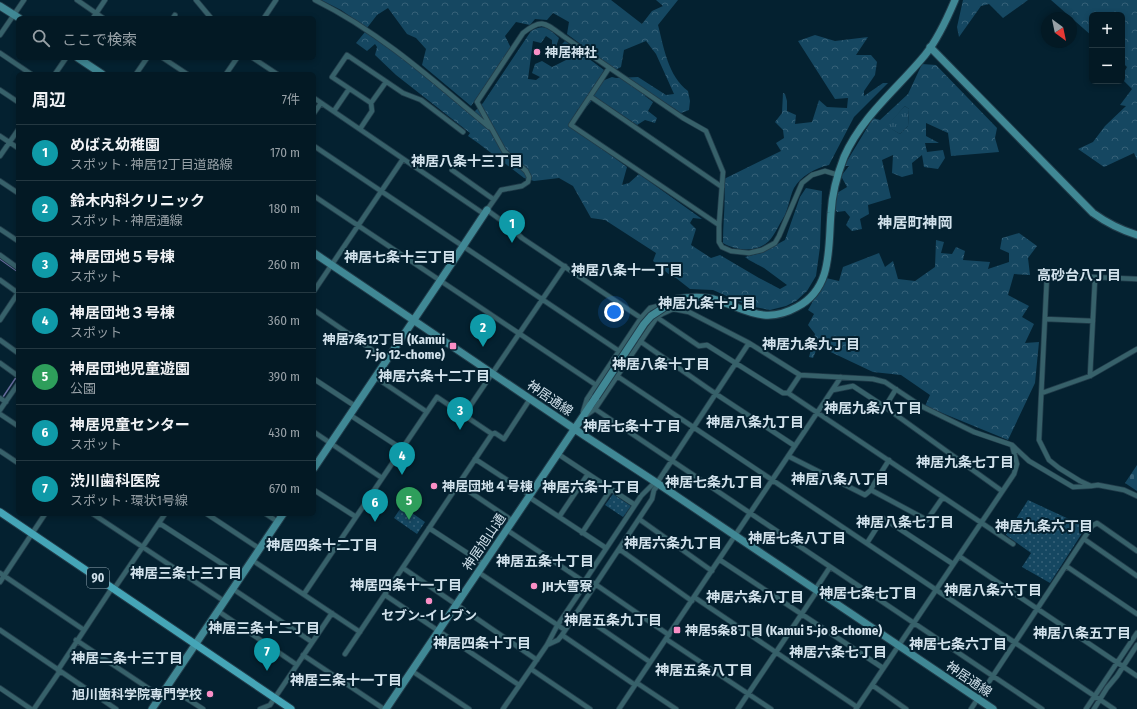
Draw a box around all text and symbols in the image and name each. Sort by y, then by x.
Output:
north arrow [1041,12,1077,48]
map controls [1089,12,1125,84]
button: + [1089,12,1125,48]
search box [16,16,316,60]
icon: search [30,27,52,49]
text: ここで検索 [62,31,137,49]
place label: 神居神社 [545,45,597,60]
marker: 神居神社 [532,47,542,57]
button: − [1089,48,1125,84]
text: 周辺 [32,90,66,111]
text: 7件 [282,92,300,107]
text: めばえ幼稚園 [70,136,160,154]
text: 1 [42,145,48,160]
text: 170 m [270,145,300,160]
district label: 神居八条十三丁目 [411,153,523,170]
text: スポット · 神居12丁目道路線 [70,157,233,172]
text: 鈴木内科クリニック [70,192,205,210]
text: 2 [42,201,48,216]
text: 180 m [269,201,300,216]
pin: 1 [499,210,525,243]
text: スポット · 神居通線 [70,213,183,228]
district label: 神居町神岡 [876,214,953,232]
text: 神居団地５号棟 [70,248,175,266]
district label: 神居七条十三丁目 [344,249,456,266]
text: 3 [42,257,48,272]
text: 260 m [268,257,300,272]
district label: 神居八条十一丁目 [571,262,683,279]
district label: 高砂台八丁目 [1037,267,1121,284]
text: スポット [70,269,122,284]
district label: 神居九条十丁目 [658,295,756,312]
your location [604,302,624,322]
text: 神居団地３号棟 [70,304,175,322]
text: 4 [42,313,48,328]
text: 360 m [268,313,300,328]
pin: 2 [470,314,496,347]
text: スポット [70,325,122,340]
place label: 神居7条12丁目 (Kamui 7-jo 12-chome) [322,332,445,362]
district label: 神居九条九丁目 [762,336,860,353]
marker: 神居7条12丁目 (Kamui 7-jo 12-chome) [448,341,458,351]
district label: 神居八条十丁目 [612,356,710,373]
text: 神居団地児童遊園 [70,360,190,378]
district label: 神居六条十二丁目 [378,368,490,385]
text: 5 [42,369,48,384]
text: 390 m [268,369,300,384]
street label: 神居通線 [524,377,576,419]
text: 公園 [70,381,96,396]
pin: 3 [447,397,473,430]
district label: 神居九条八丁目 [824,400,922,417]
district label: 神居八条九丁目 [706,414,804,431]
text: 神居児童センター [70,416,190,434]
district label: 神居七条十丁目 [583,418,681,435]
text: 6 [42,425,48,440]
text: 430 m [268,425,300,440]
text: スポット [70,437,122,452]
pin: 4 [389,442,415,475]
district label: 神居九条七丁目 [916,454,1014,471]
district label: 神居八条八丁目 [791,471,889,488]
text: 渋川歯科医院 [70,472,160,490]
district label: 神居七条九丁目 [665,474,763,491]
place label: 神居団地４号棟 [442,479,533,494]
district label: 神居六条十丁目 [542,479,640,496]
text: 7 [42,481,48,496]
text: 670 m [269,481,300,496]
marker: 神居団地４号棟 [429,481,439,491]
pin: 5 [396,487,422,520]
pin: 6 [362,489,388,522]
text: スポット · 環状1号線 [70,493,188,508]
street label: 神居旭山通 [460,511,508,573]
district label: 神居八条七丁目 [856,514,954,531]
district label: 神居九条六丁目 [995,518,1093,535]
district label: 神居七条八丁目 [748,530,846,547]
district label: 神居六条九丁目 [624,535,722,552]
district label: 神居四条十二丁目 [266,537,378,554]
district label: 神居五条十丁目 [496,553,594,570]
district label: 神居三条十三丁目 [130,565,242,582]
road number: 90 [87,568,109,588]
district label: 神居四条十一丁目 [350,577,462,594]
place label: JH大雪寮 [541,579,593,594]
marker: JH大雪寮 [529,581,539,591]
district label: 神居八条六丁目 [944,582,1042,599]
district label: 神居七条七丁目 [819,585,917,602]
district label: 神居六条八丁目 [706,589,804,606]
marker: セブン-イレブン [424,596,434,606]
place label: セブン-イレブン [381,608,477,623]
district label: 神居五条九丁目 [564,612,662,629]
district label: 神居三条十二丁目 [208,620,320,637]
place label: 神居5条8丁目 (Kamui 5-jo 8-chome) [685,623,882,638]
marker: 神居5条8丁目 (Kamui 5-jo 8-chome) [672,625,682,635]
district label: 神居八条五丁目 [1033,625,1131,642]
district label: 神居四条十丁目 [433,635,531,652]
district label: 神居七条六丁目 [909,636,1007,653]
pin: 7 [254,638,280,671]
district label: 神居六条七丁目 [789,644,887,661]
district label: 神居二条十三丁目 [71,650,183,667]
street label: 神居通線 [943,658,995,700]
district label: 神居五条八丁目 [655,662,753,679]
district label: 神居三条十一丁目 [290,672,402,689]
place label: 旭川歯科学院専門学校 [72,687,202,702]
marker: 旭川歯科学院専門学校 [205,689,215,699]

